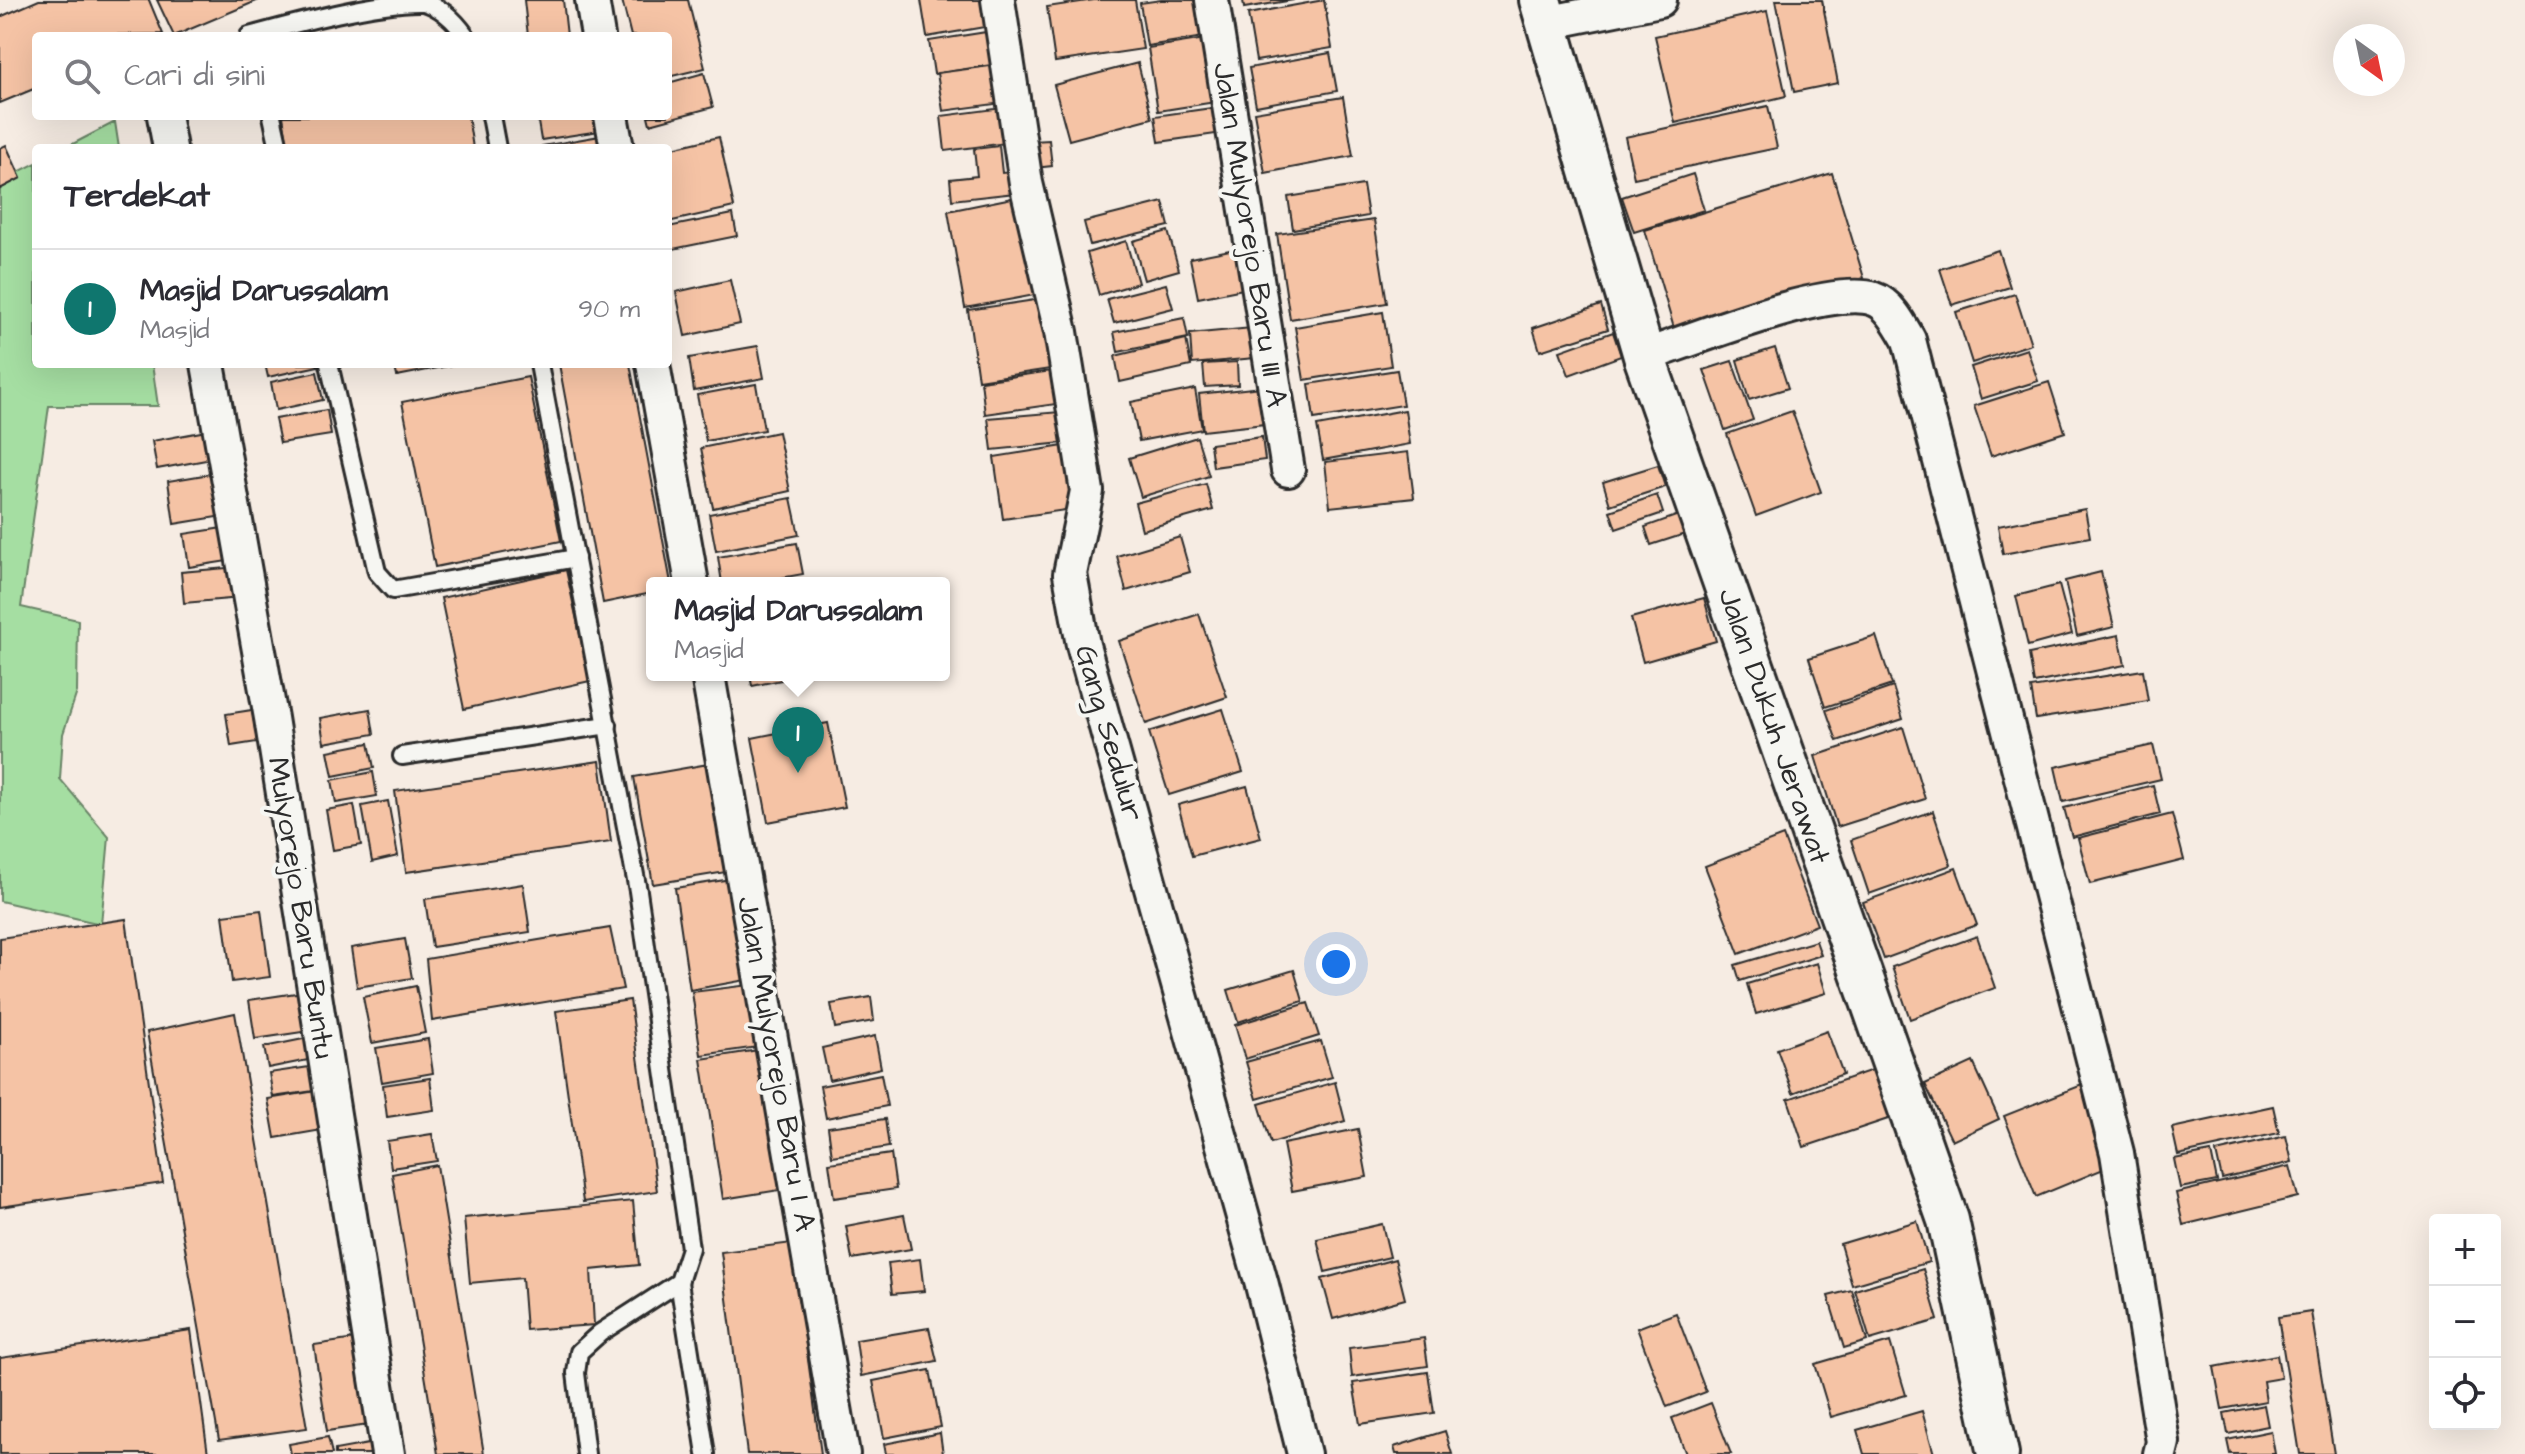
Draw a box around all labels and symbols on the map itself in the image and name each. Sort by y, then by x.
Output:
north arrow [2333,24,2405,96]
street label: Jalan Mulyorejo Baru III A [1201,60,1298,411]
street label: Jalan Dukuh Jerawat [1707,583,1841,869]
street label: Gang Sedulur [1063,640,1154,826]
pin: 1 [772,707,824,773]
street label: Mulyorejo Baru Buntu [255,754,346,1062]
street label: Jalan Mulyorejo Baru I A [725,893,826,1235]
your location [1316,944,1356,984]

